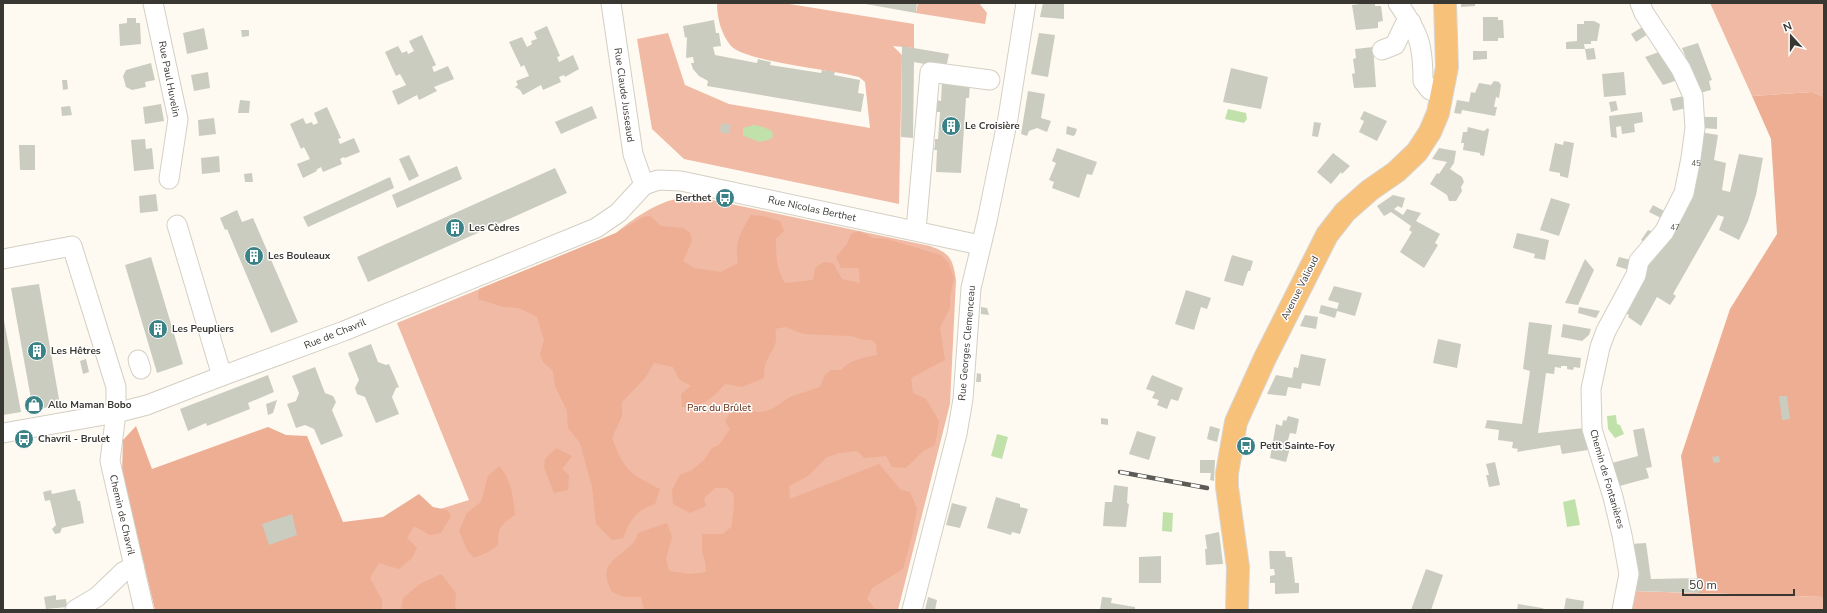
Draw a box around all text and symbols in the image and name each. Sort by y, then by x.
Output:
north arrow [1771,16,1811,56]
text: N [1781,19,1794,36]
street label: Rue Paul Huvelin [155,40,183,118]
street label: Rue Claude Jusseaud [610,47,638,143]
building icon: Le Croisière [940,115,962,137]
place label: Le Croisière [965,119,1020,133]
house number: 45 [1691,158,1701,169]
bus stop icon: Berthet [714,187,736,209]
place label: Berthet [676,191,711,205]
street label: Rue Nicolas Berthet [767,193,858,225]
building icon: Les Cèdres [444,217,466,239]
place label: Les Cèdres [469,221,520,235]
house number: 47 [1670,222,1680,233]
building icon: Les Bouleaux [243,245,265,267]
place label: Les Bouleaux [268,249,331,263]
street label: Avenue Valioud [1278,253,1322,323]
street label: Rue Georges Clemenceau [955,285,979,401]
street label: Rue de Chavril [302,315,368,353]
building icon: Les Peupliers [147,318,169,340]
place label: Les Peupliers [172,322,234,336]
building icon: Les Hêtres [26,340,48,362]
place label: Les Hêtres [51,344,101,358]
shop icon: Allo Maman Bobo [23,394,45,416]
place label: Allo Maman Bobo [48,398,132,412]
park label: Parc du Brûlet [687,401,751,415]
bus stop icon: Chavril - Brulet [13,428,35,450]
street label: Chemin de Fontanières [1586,428,1628,531]
place label: Chavril - Brulet [38,432,110,446]
bus stop icon: Petit Sainte-Foy [1235,435,1257,457]
place label: Petit Sainte-Foy [1260,439,1336,453]
street label: Chemin de Chavril [106,473,138,557]
scale bar [1683,571,1794,597]
text: 50 m [1689,577,1717,593]

